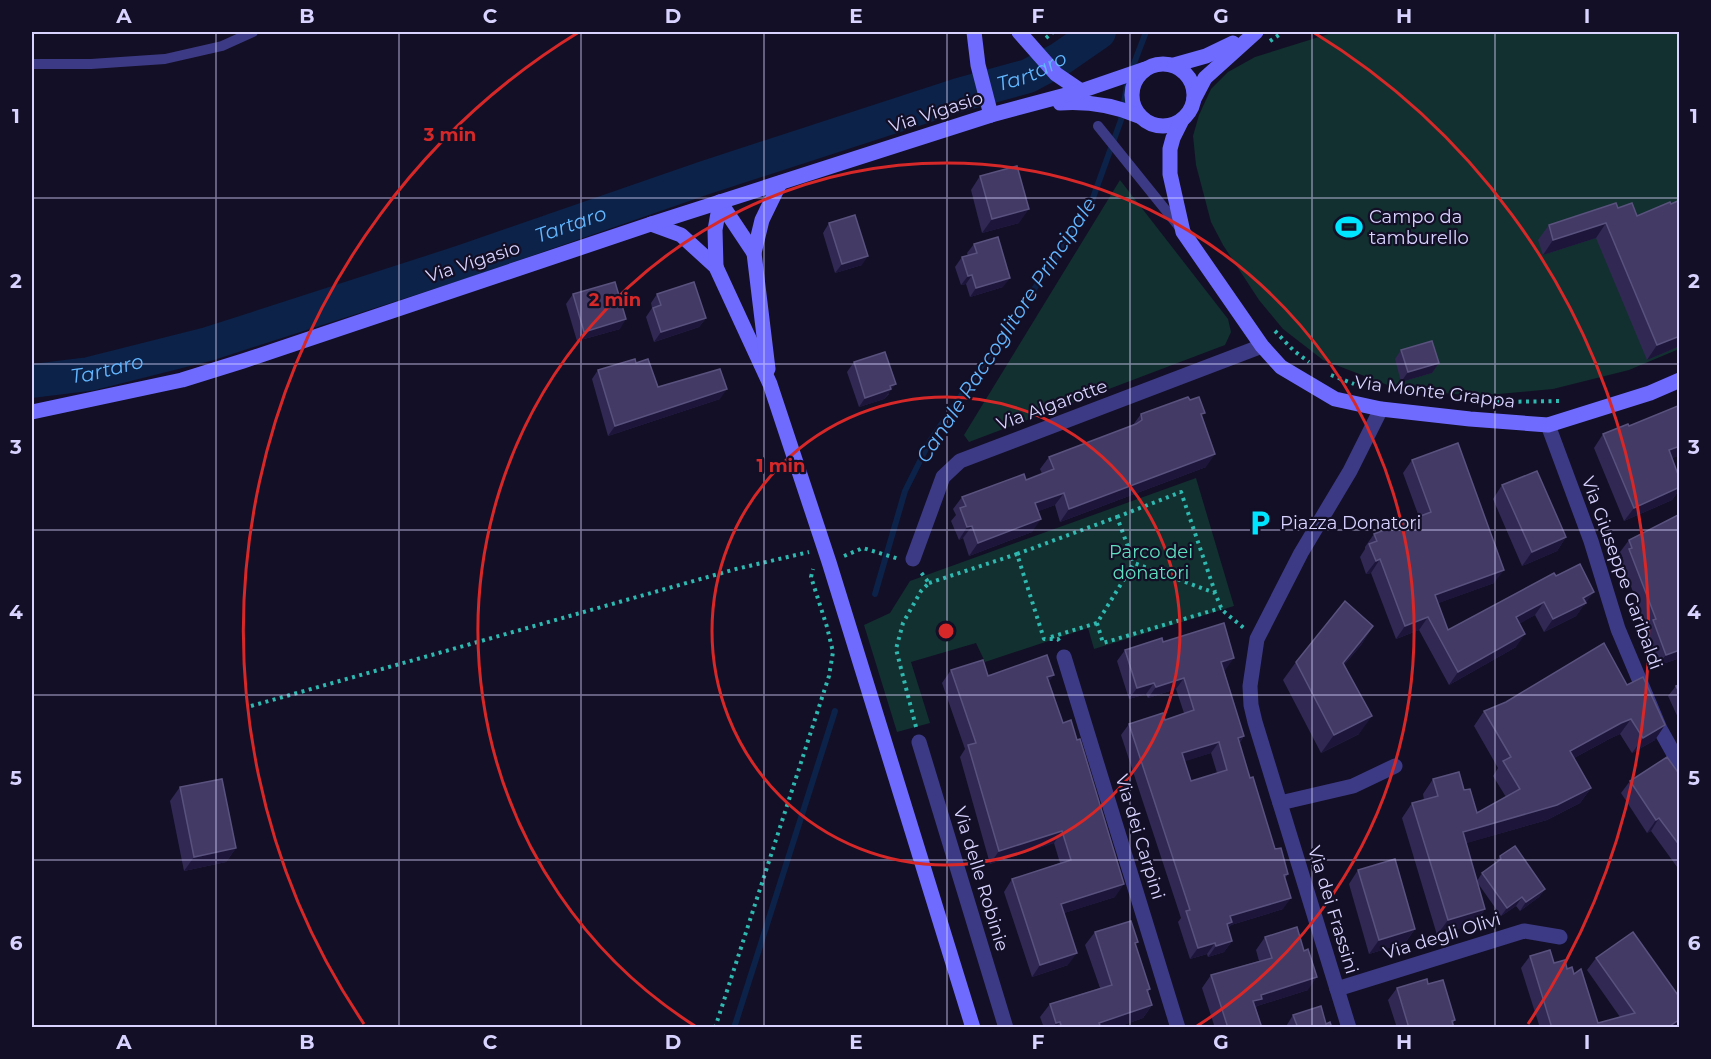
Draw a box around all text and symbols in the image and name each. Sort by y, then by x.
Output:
text: A [115,4,132,28]
text: B [299,4,315,28]
text: C [483,4,498,28]
text: D [665,4,681,28]
text: E [849,4,863,28]
text: F [1032,4,1045,28]
text: G [1213,4,1229,28]
text: H [1396,4,1412,28]
text: I [1584,4,1590,28]
water label: Tartaro [994,46,1071,96]
street label: Via Vigasio [886,86,986,138]
text: 1 [12,104,20,128]
text: 1 [1690,104,1698,128]
text: 3 min [423,124,476,146]
water label: Canale Raccoglitore Principale [911,193,1101,467]
water label: Tartaro [532,201,609,248]
place label: Campo da tamburello [1369,206,1469,249]
sports icon: Campo da tamburello [1334,212,1364,242]
street label: Via Vigasio [423,236,523,288]
text: 2 [10,269,22,293]
text: 2 [1688,269,1700,293]
text: 2 min [589,289,641,311]
water label: Tartaro [69,349,146,388]
street label: Via Monte Grappa [1353,371,1517,413]
street label: Via Algarotte [994,375,1111,435]
text: 3 [9,435,22,459]
text: 3 [1687,435,1700,459]
text: 1 min [757,455,805,477]
street label: Via Giuseppe Garibaldi [1577,473,1667,673]
parking icon: Piazza Donatori [1245,508,1275,538]
place label: Piazza Donatori [1280,512,1421,534]
park label: Parco dei donatori [1109,541,1193,584]
text: 4 [9,600,23,624]
text: 4 [1687,600,1701,624]
centre of rings [936,621,956,641]
text: 5 [10,766,22,790]
text: 5 [1688,766,1700,790]
street label: Via dei Carpini [1111,772,1169,902]
street label: Via delle Robinie [949,804,1013,954]
street label: Via dei Frassini [1303,843,1363,977]
street label: Via degli Olivi [1381,908,1503,964]
text: 6 [10,931,23,955]
text: 6 [1688,931,1701,955]
text: A [115,1030,132,1054]
text: B [299,1030,315,1054]
text: C [483,1030,498,1054]
text: D [665,1030,681,1054]
text: E [849,1030,863,1054]
text: F [1032,1030,1045,1054]
text: G [1213,1030,1229,1054]
text: H [1396,1030,1412,1054]
text: I [1584,1030,1590,1054]

